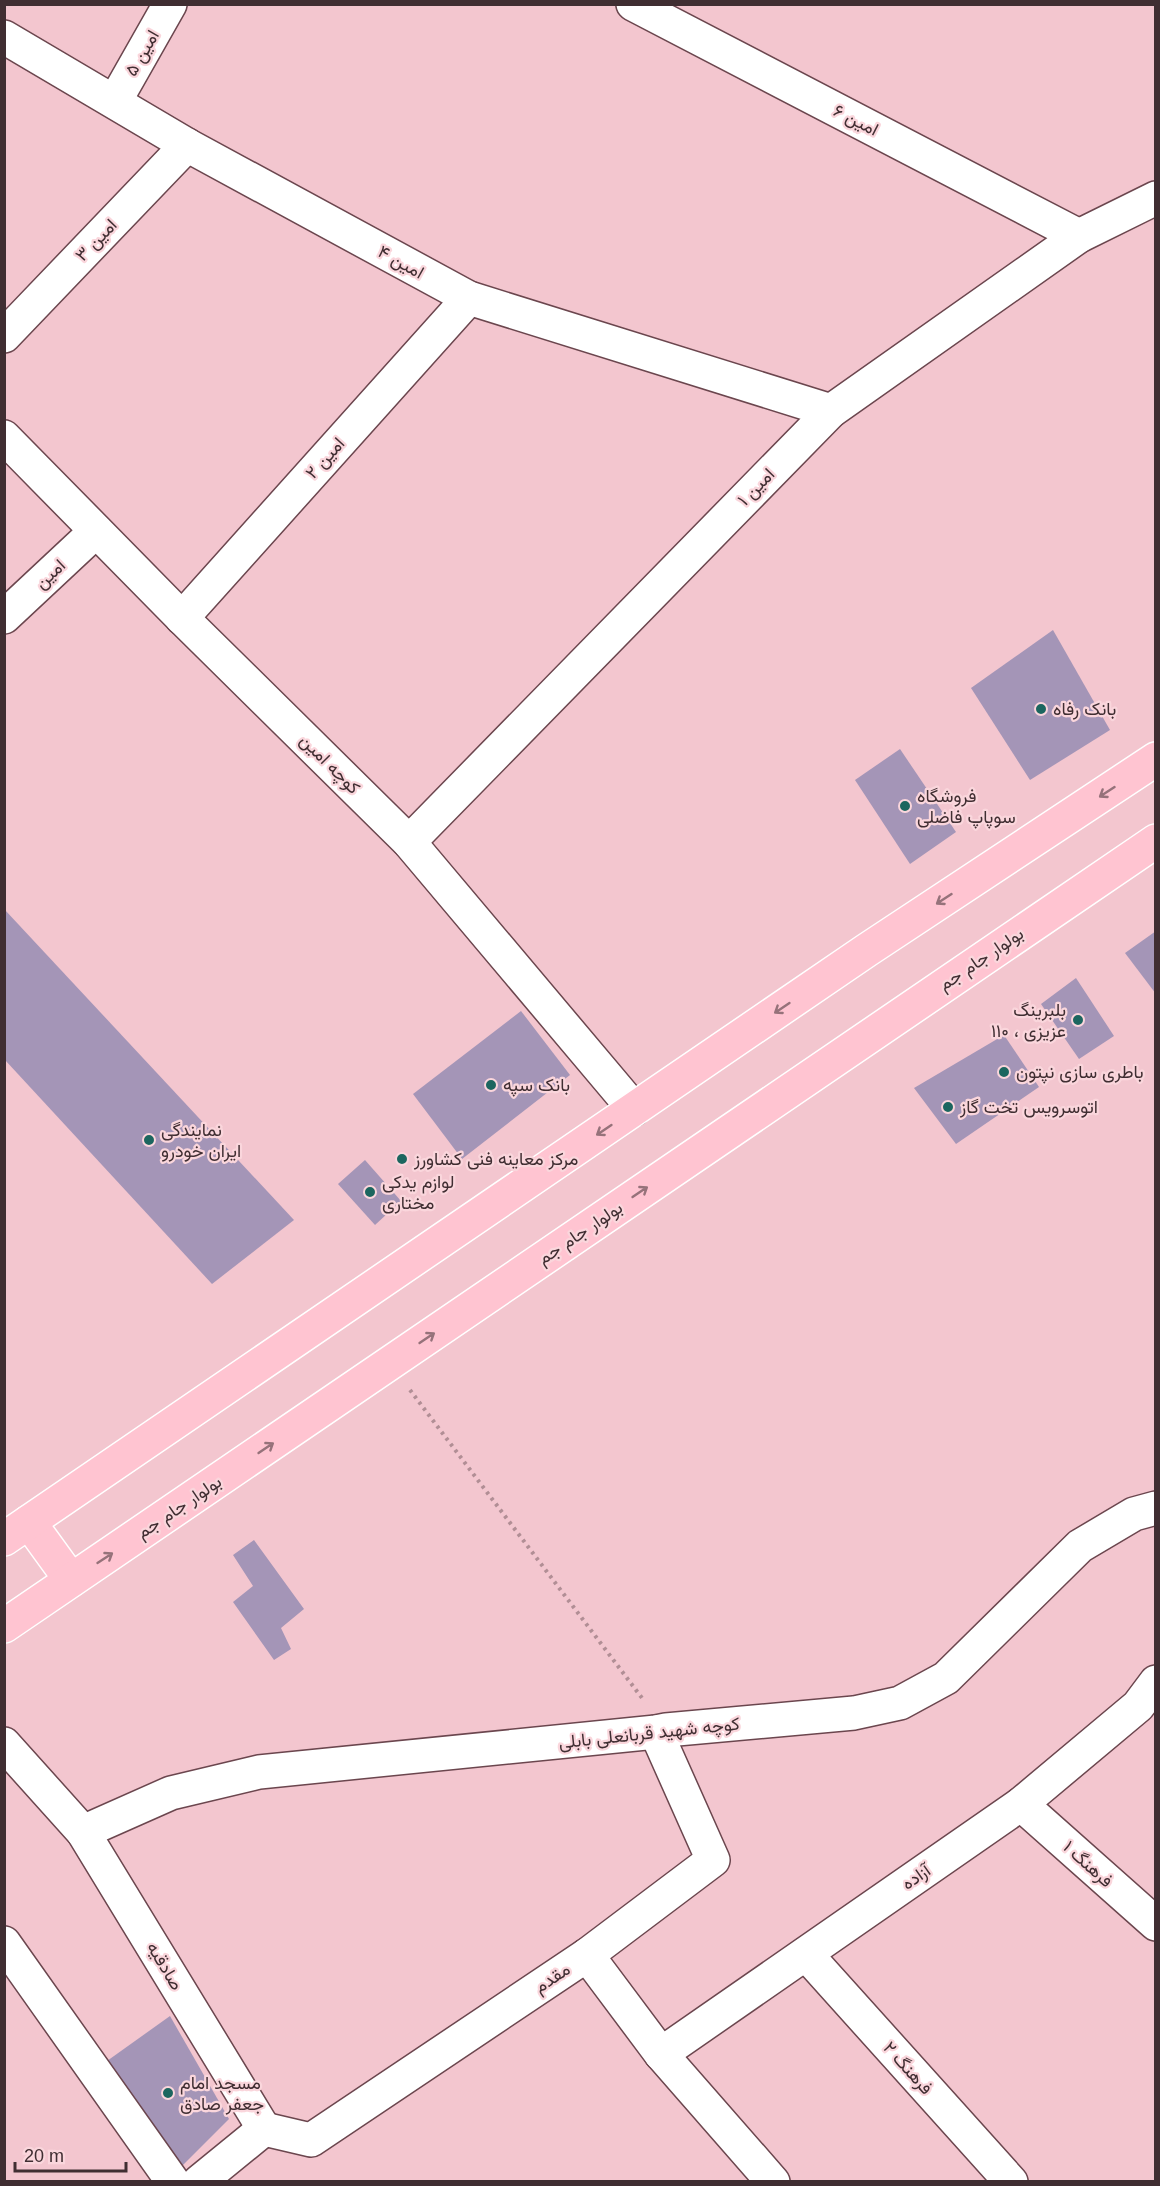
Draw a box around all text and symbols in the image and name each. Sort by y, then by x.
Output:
street label: امین ۵ [121,27,164,80]
street label: امین ۶ [830,100,882,141]
street label: امین ۳ [71,215,122,266]
street label: امین ۴ [374,241,427,284]
street label: امین ۲ [301,433,349,483]
street label: امین ۱ [733,464,779,511]
street label: امین [31,555,70,594]
place label: بانک رفاه [1053,699,1116,720]
marker: بانک رفاه [1034,702,1048,716]
street label: کوچه امین [295,730,364,799]
place label: فروشگاه سوپاپ فاضلی [917,786,1016,829]
one-way arrow [1099,786,1115,798]
marker: فروشگاه سوپاپ فاضلی [898,799,912,813]
one-way arrow [936,894,953,906]
street label: بولوار جام جم [935,923,1028,996]
place label: بلبرینگ ۱۱۰ ، عزیزی [991,1000,1066,1042]
one-way arrow [775,1002,791,1014]
marker: بلبرینگ ۱۱۰ ، عزیزی [1071,1013,1085,1027]
place label: باطری سازی نپتون [1016,1062,1143,1084]
marker: باطری سازی نپتون [997,1065,1011,1079]
place label: بانک سپه [503,1075,570,1097]
marker: بانک سپه [484,1078,498,1092]
place label: اتوسرویس تخت گاز [959,1097,1098,1118]
marker: اتوسرویس تخت گاز [941,1100,955,1114]
place label: نمایندگی ایران خودرو [161,1120,241,1162]
one-way arrow [596,1124,613,1136]
marker: نمایندگی ایران خودرو [142,1133,156,1147]
place label: مرکز معاینه فنی کشاورز [413,1149,578,1170]
marker: مرکز معاینه فنی کشاورز [395,1152,409,1166]
place label: لوازم یدکی مختاری [382,1172,454,1214]
marker: لوازم یدکی مختاری [363,1185,377,1199]
one-way arrow [631,1186,647,1198]
street label: بولوار جام جم [534,1197,627,1270]
one-way arrow [418,1331,435,1343]
one-way arrow [257,1442,274,1454]
street label: بولوار جام جم [133,1471,226,1544]
one-way arrow [96,1551,113,1563]
street label: کوچه شهید قربانعلی بابلی [557,1714,741,1754]
street label: فرهنگ ۱ [1059,1837,1117,1892]
street label: آزاده [898,1859,936,1895]
street label: صادقیه [143,1938,187,1994]
street label: مقدم [530,1959,575,1999]
street label: فرهنگ ۲ [879,2038,937,2099]
place label: مسجد امام جعفر صادق [180,2073,264,2115]
marker: مسجد امام جعفر صادق [161,2086,175,2100]
scale bar [15,2135,126,2173]
text: 20 m [24,2146,64,2166]

